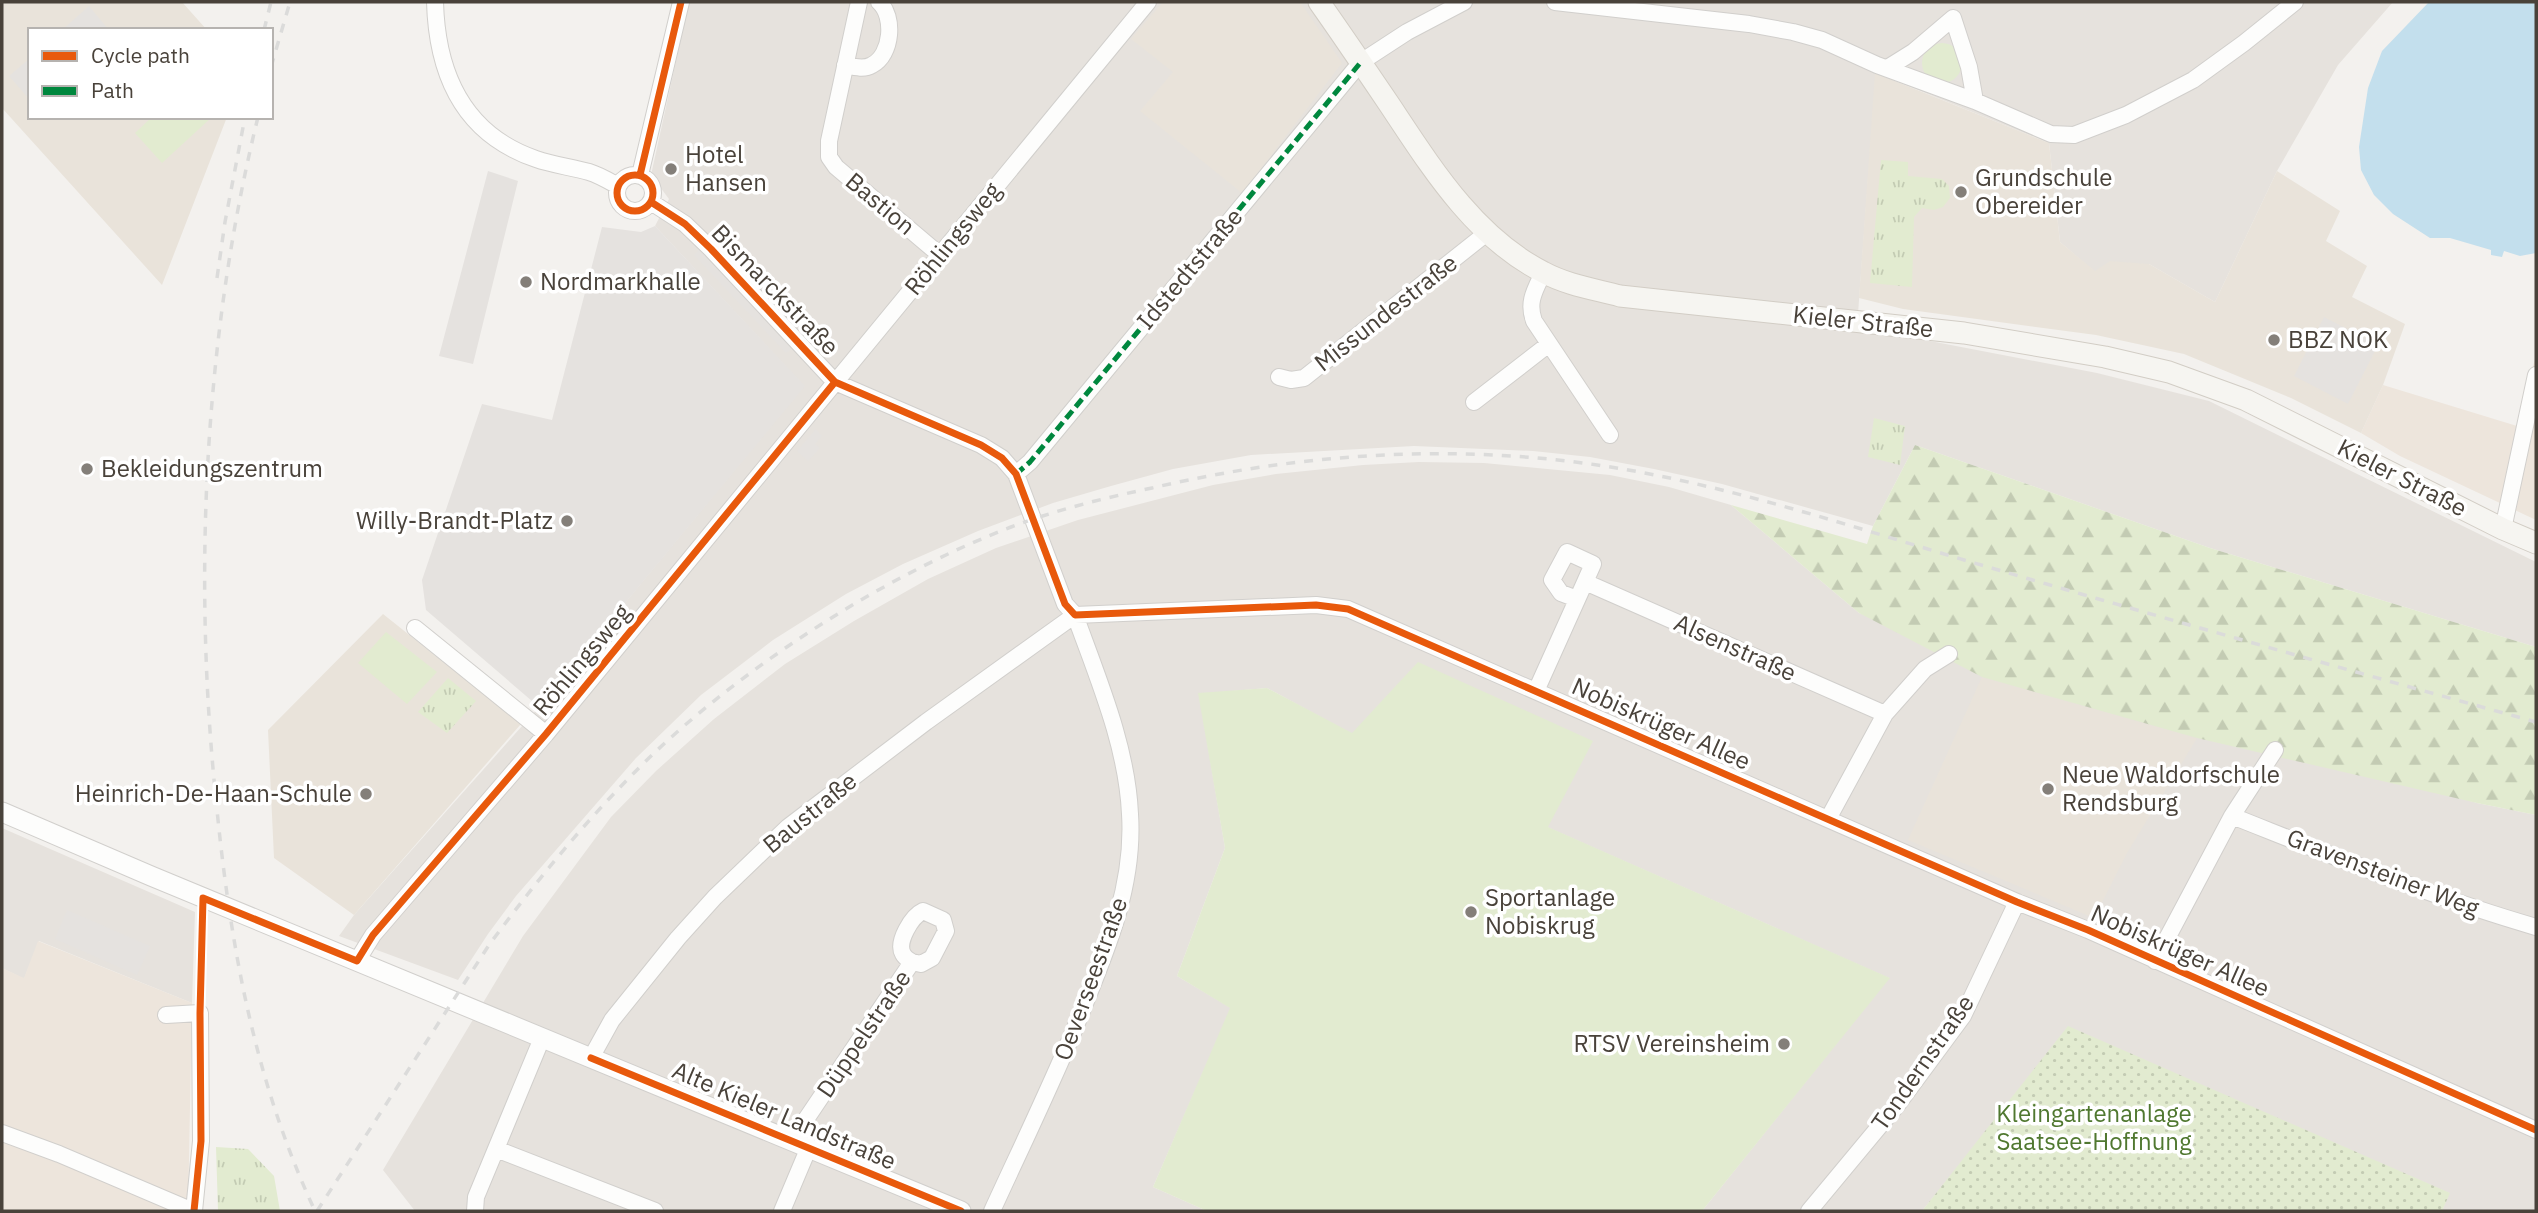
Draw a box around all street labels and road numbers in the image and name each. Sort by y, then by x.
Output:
street label: Bastion [839,165,922,242]
street label: Röhlingsweg [897,175,1008,301]
street label: Idstedtstraße [1129,201,1249,336]
street label: Bismarckstraße [705,217,846,362]
street label: Missundestraße [1307,246,1463,378]
street label: Kieler Straße [1791,298,1935,344]
street label: Kieler Straße [2332,431,2473,523]
street label: Röhlingsweg [525,597,638,722]
street label: Alsenstraße [1669,606,1801,688]
street label: Nobiskrüger Allee [1567,669,1756,777]
street label: Baustraße [756,765,863,860]
street label: Gravensteiner Weg [2283,821,2484,924]
street label: Oeverseestraße [1046,893,1134,1065]
street label: Nobiskrüger Allee [2086,896,2275,1004]
street label: Düppelstraße [809,963,918,1103]
street label: Tondernstraße [1864,988,1981,1137]
street label: Alte Kieler Landstraße [668,1053,901,1177]

